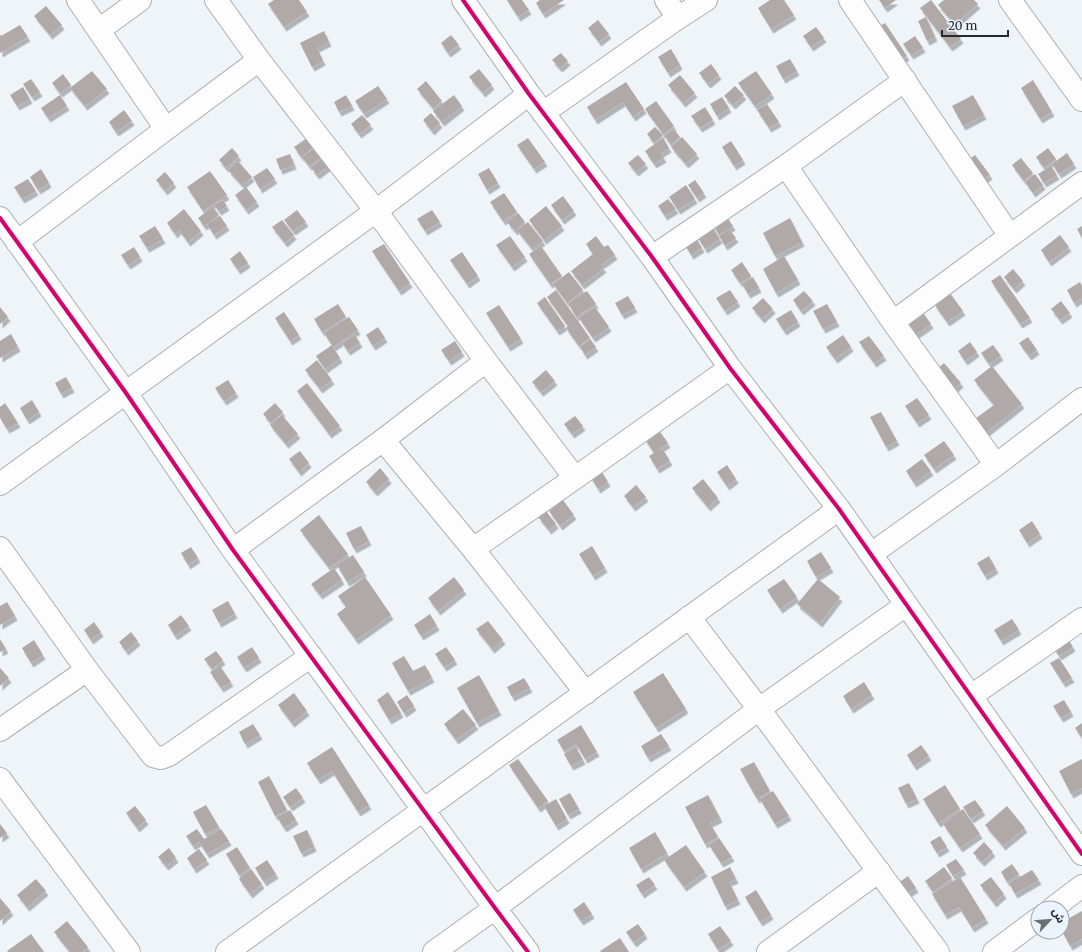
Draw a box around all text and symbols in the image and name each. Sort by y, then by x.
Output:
scale bar [942,12,1008,38]
text: 20 m [948,18,977,33]
north arrow [1030,900,1070,940]
text: ش [1049,906,1069,925]

